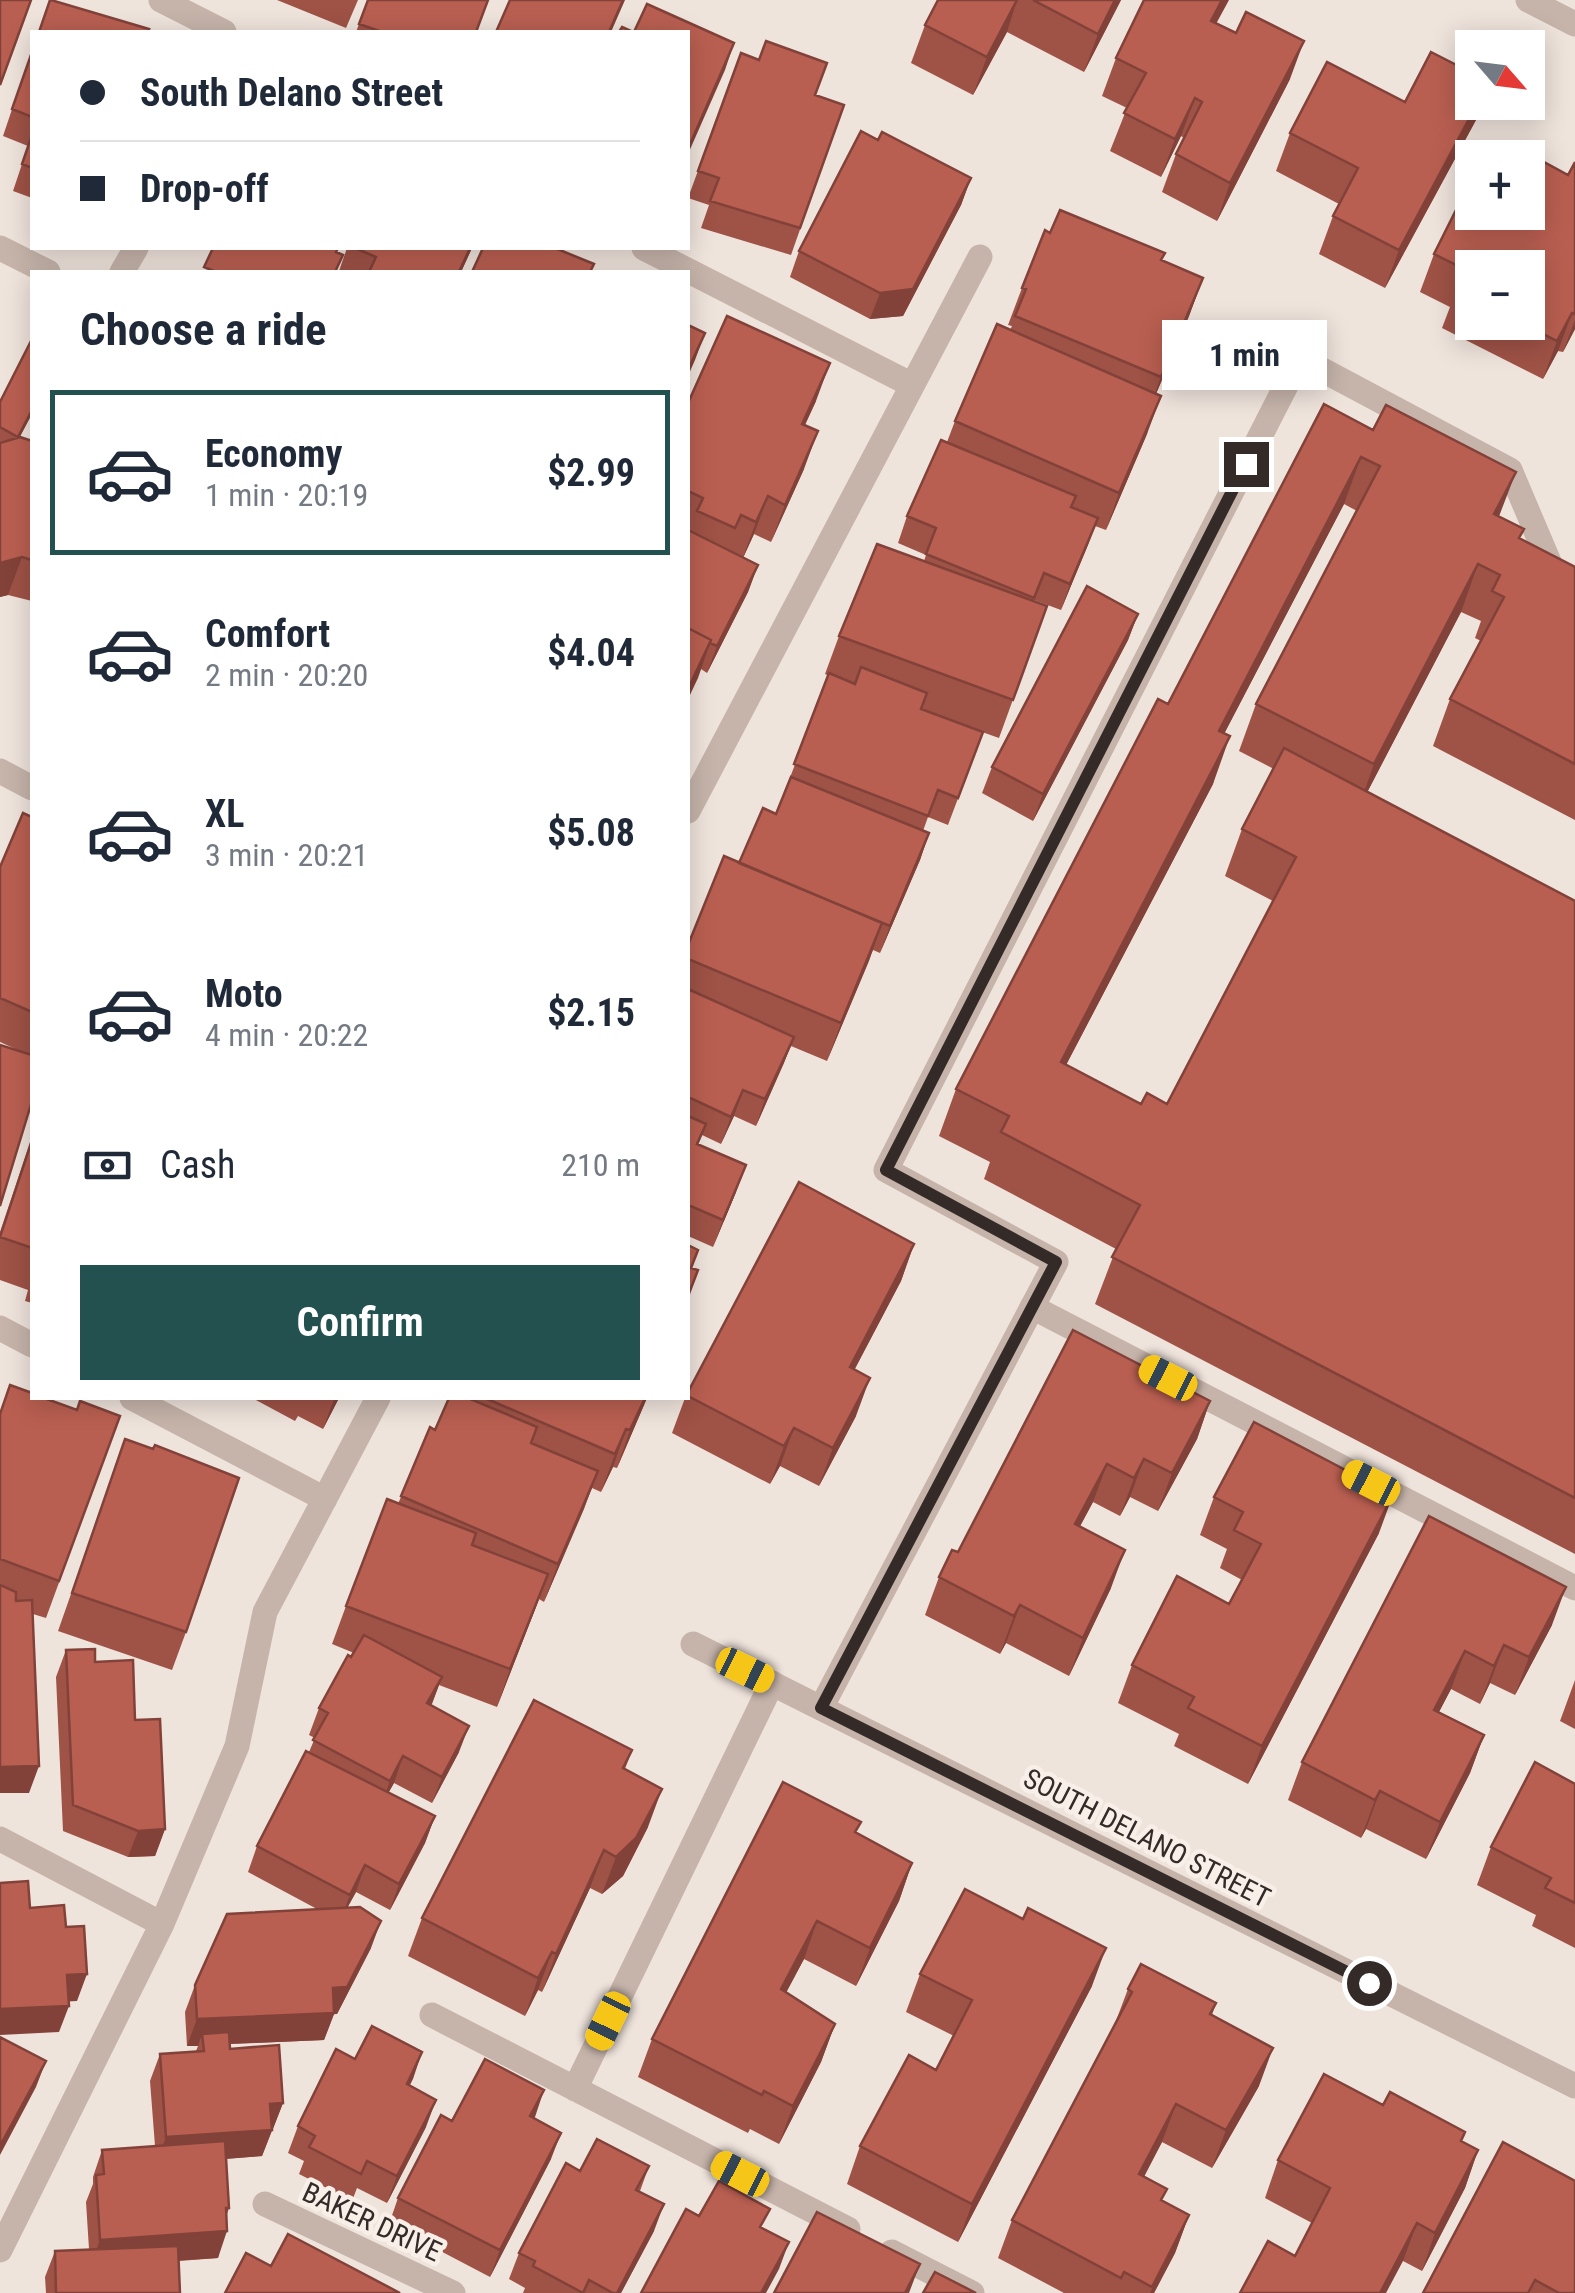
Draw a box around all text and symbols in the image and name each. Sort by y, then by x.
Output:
north arrow [1455,30,1545,120]
map controls [1455,30,1545,340]
text: South Delano Street [140,71,443,115]
button: + [1455,140,1545,230]
text: Drop-off [140,167,269,211]
button: − [1455,250,1545,340]
text: Choose a ride [80,303,327,356]
callout: 1 min [1164,319,1328,389]
text: 1 min [1209,336,1280,374]
icon: car [85,428,175,518]
text: Economy [205,432,342,476]
route end [1224,442,1269,487]
text: $2.99 [547,451,635,495]
text: 1 min · 20:19 [205,476,368,514]
icon: car [85,608,175,698]
text: Comfort [205,612,330,656]
text: $4.04 [547,631,635,675]
text: 2 min · 20:20 [205,656,368,694]
icon: car [85,788,175,878]
text: XL [205,792,244,836]
text: $5.08 [547,811,635,855]
text: 3 min · 20:21 [205,836,368,874]
icon: car [85,968,175,1058]
text: Moto [205,972,283,1016]
text: $2.15 [547,991,635,1035]
text: 4 min · 20:22 [205,1016,368,1054]
icon: cash [80,1138,135,1193]
text: Cash [160,1143,235,1187]
text: 210 m [561,1146,640,1184]
button: Confirm [80,1265,640,1380]
car [1134,1351,1202,1405]
car [1337,1456,1405,1510]
car [711,1643,779,1697]
street label: SOUTH DELANO STREET [1018,1761,1276,1915]
route start [1347,1961,1392,2006]
car [581,1987,635,2055]
car [706,2147,774,2201]
street label: BAKER DRIVE [297,2175,447,2269]

